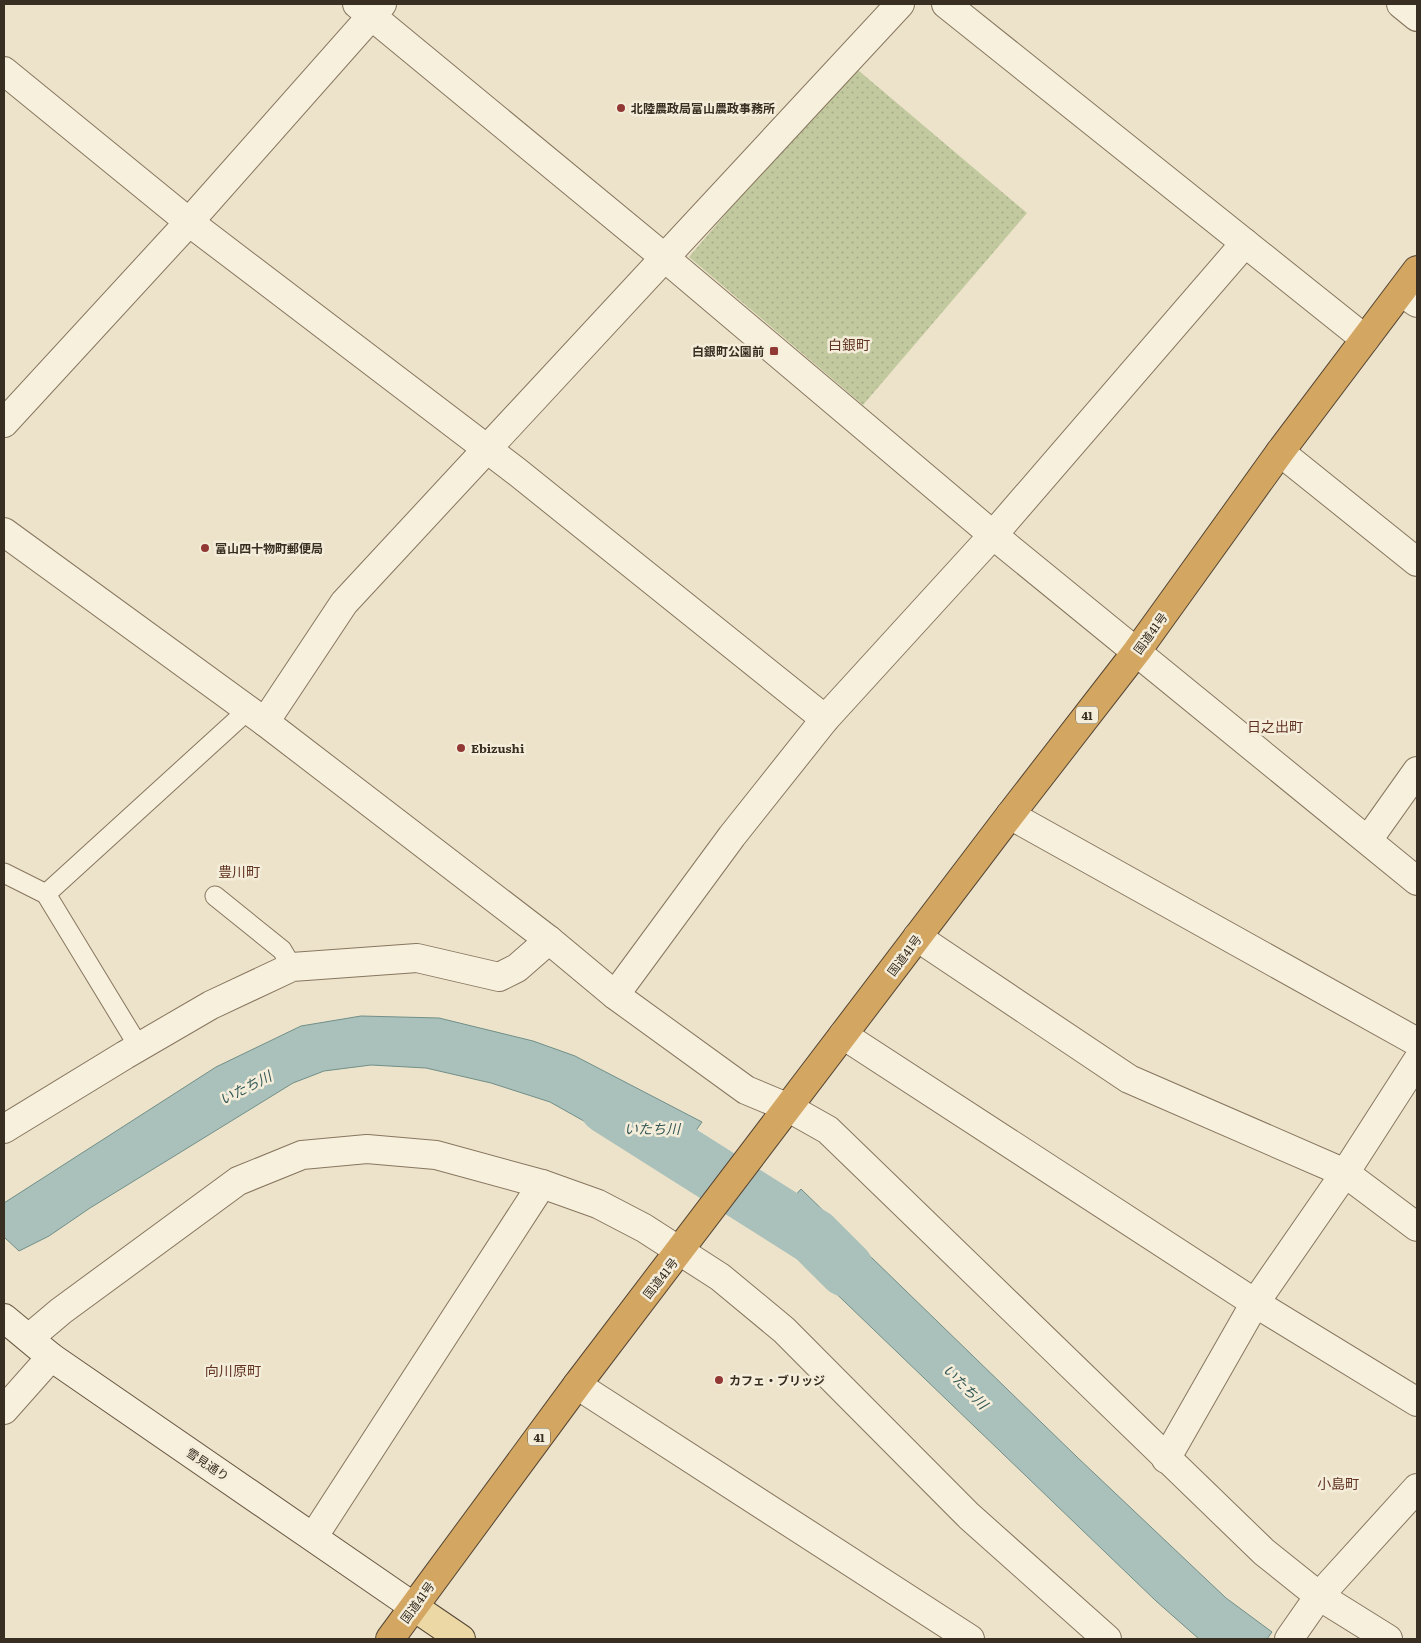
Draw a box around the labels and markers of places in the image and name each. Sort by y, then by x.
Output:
place label: 北陸農政局富山農政事務所 [631,99,775,117]
marker: 北陸農政局富山農政事務所 [615,102,627,114]
place label: 白銀町公園前 [692,342,764,360]
marker: 白銀町公園前 [768,345,780,357]
place label: 富山四十物町郵便局 [215,539,323,557]
marker: 富山四十物町郵便局 [199,542,211,554]
place label: Ebizushi [471,739,525,757]
marker: Ebizushi [455,742,467,754]
place label: カフェ・ブリッジ [729,1371,825,1389]
marker: カフェ・ブリッジ [713,1374,725,1386]

